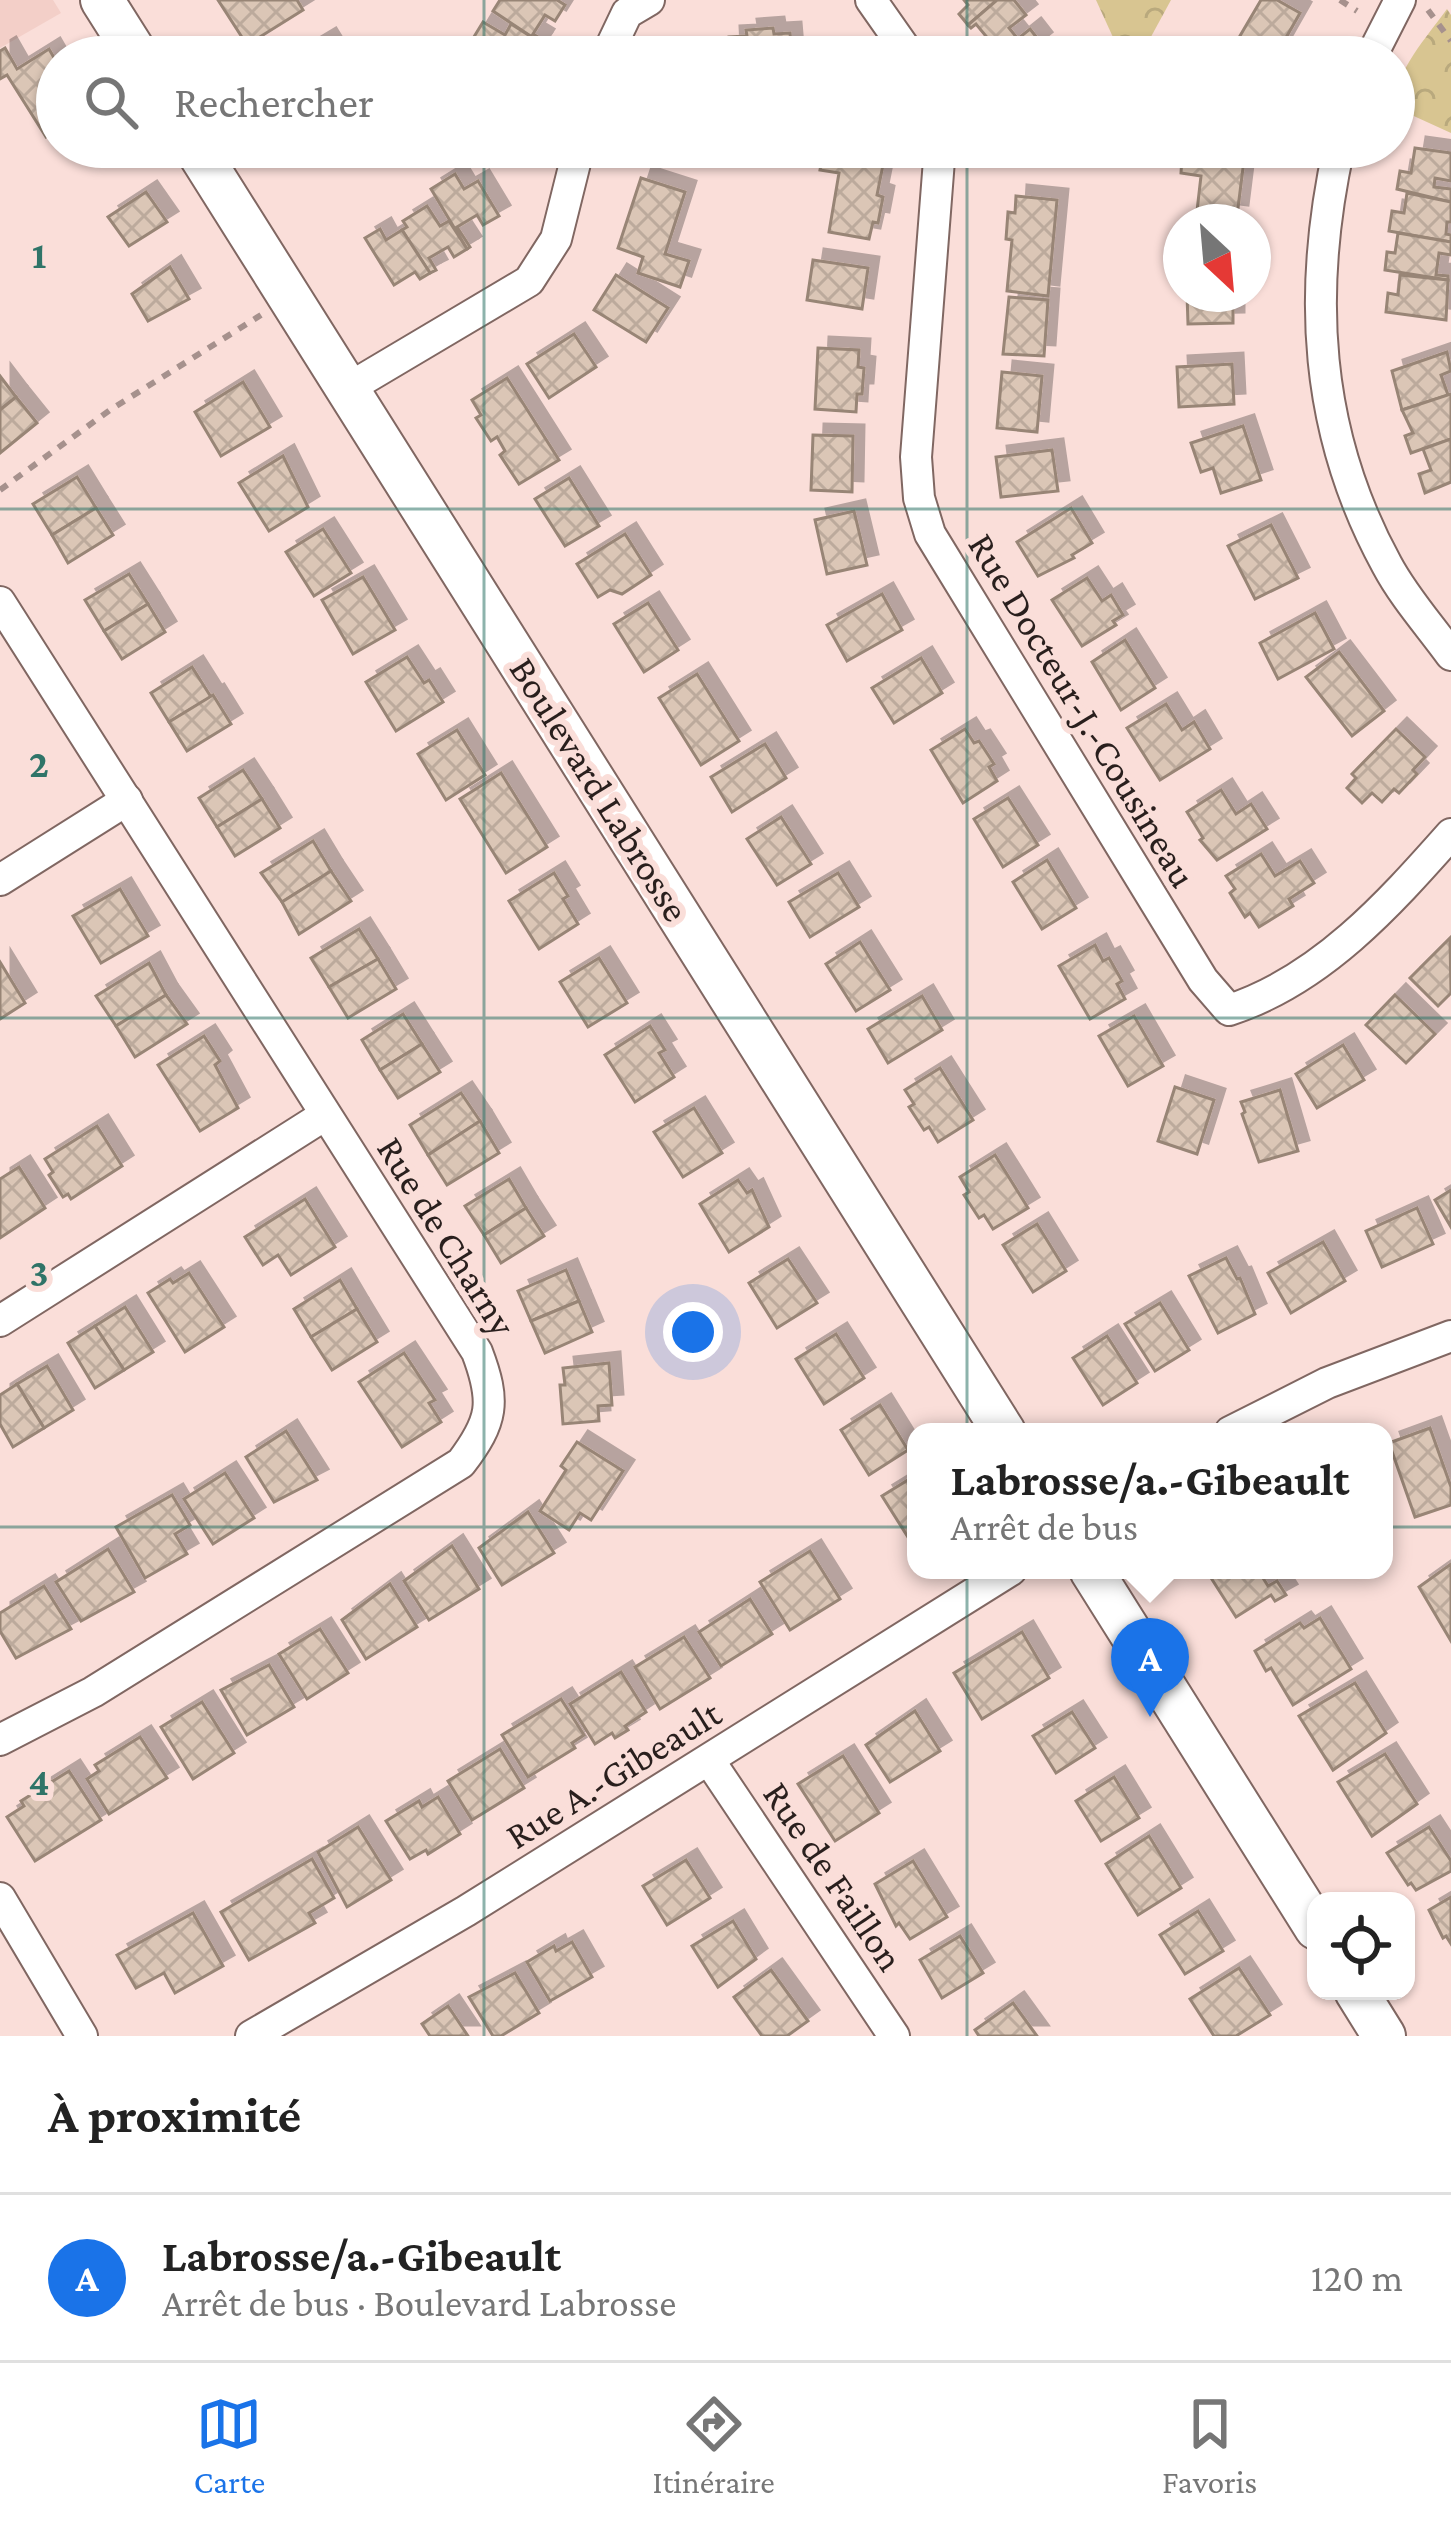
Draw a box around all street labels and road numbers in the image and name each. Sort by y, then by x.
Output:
street label: Rue Docteur-J.-Cousineau [960,525,1206,895]
street label: Boulevard Labrosse [501,649,699,929]
street label: Rue de Charny [368,1129,526,1345]
street label: Rue A.-Gibeault [498,1690,729,1857]
street label: Rue de Faillon [755,1773,913,1979]

